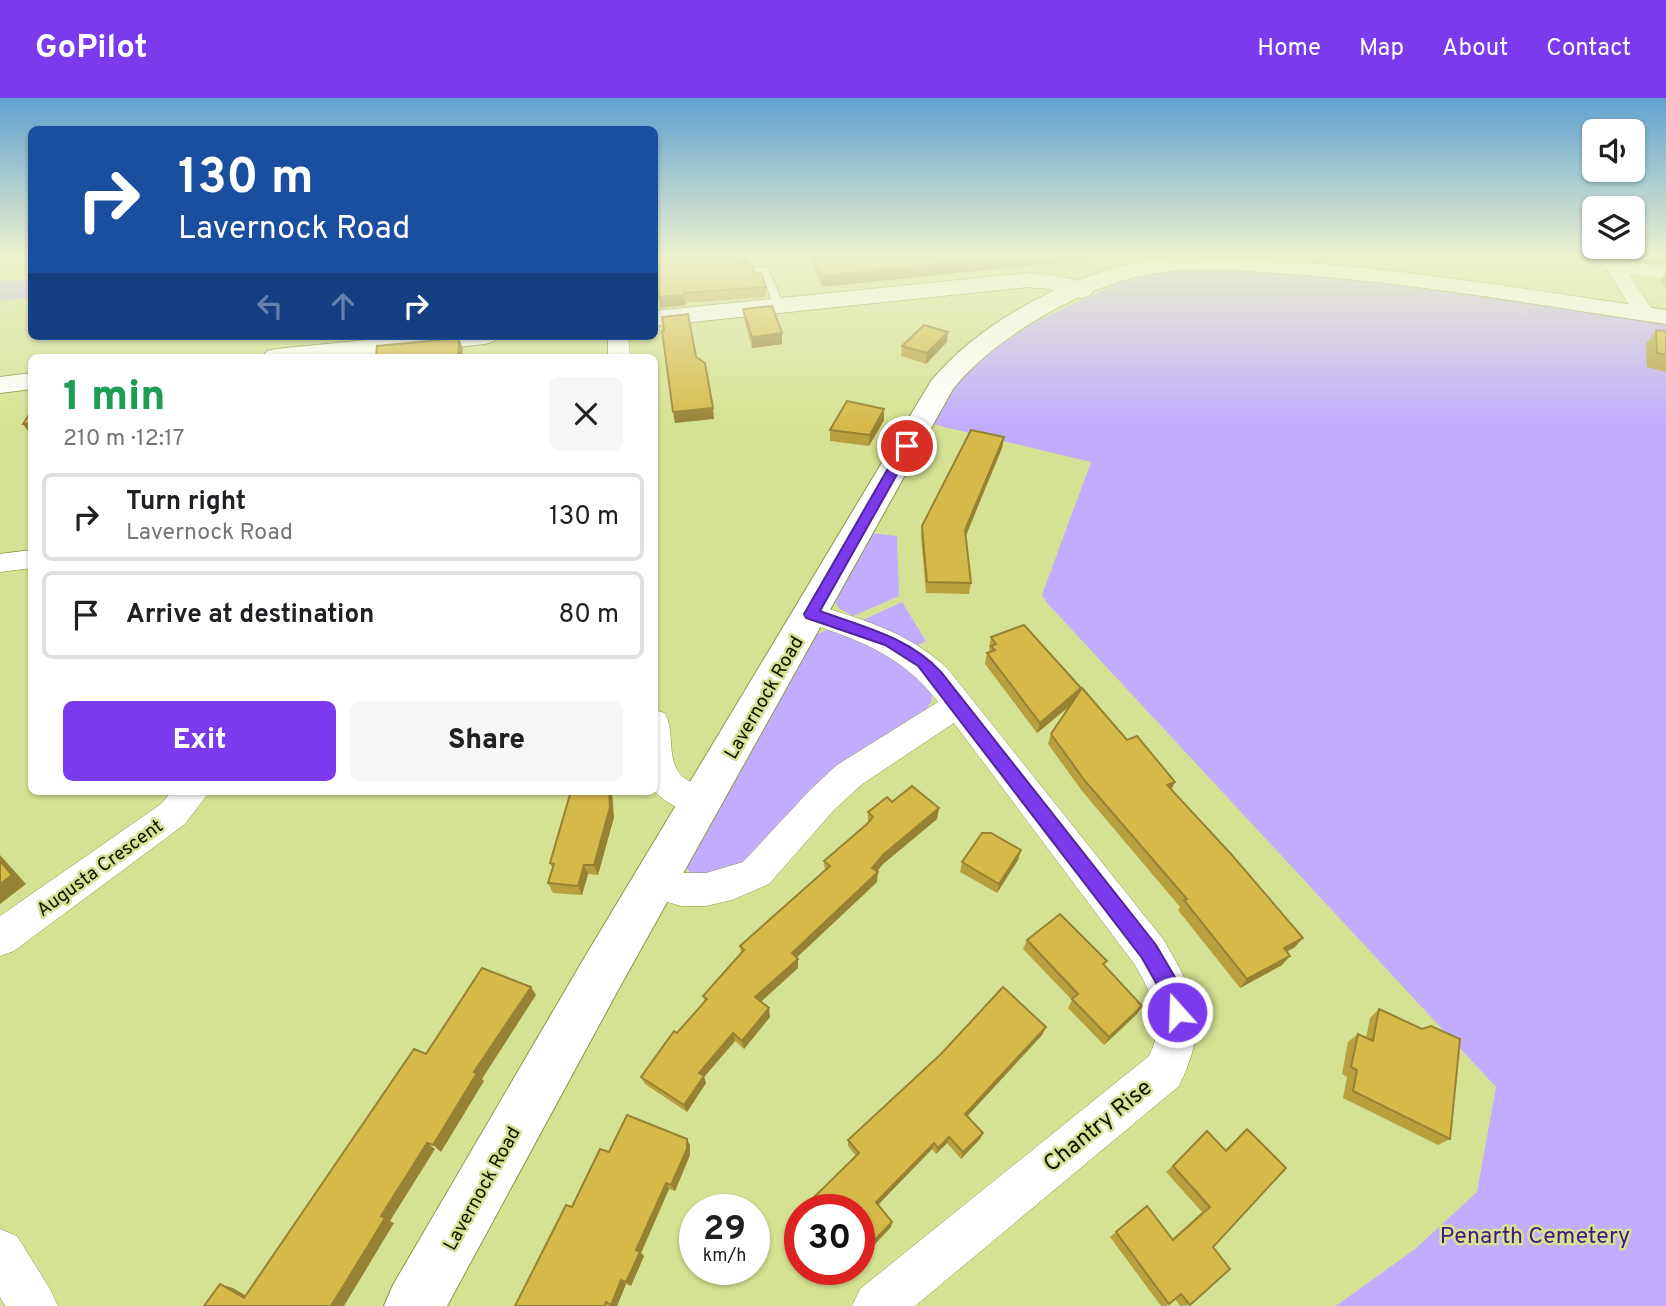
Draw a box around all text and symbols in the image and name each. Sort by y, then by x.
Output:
text: GoPilot [35,28,148,70]
text: Home [1257,34,1321,64]
text: Map [1359,34,1404,64]
text: About [1442,34,1508,64]
text: Contact [1546,34,1631,64]
map controls [1582,119,1645,259]
button: sound [1582,119,1645,182]
text: 130 m [178,149,314,211]
icon: right [63,154,154,245]
button: layers [1582,196,1645,259]
text: Lavernock Road [178,210,410,250]
icon: left [251,287,289,325]
icon: ahead [324,287,362,325]
icon: right [397,287,435,325]
text: 1 min [63,372,166,425]
button: close [549,377,623,451]
pin [877,416,937,476]
text: 210 m · 12:17 [63,425,184,454]
icon: arrive [888,427,926,465]
text: Turn right [126,486,246,519]
icon: right [67,498,105,536]
text: 130 m [549,501,619,534]
text: Lavernock Road [126,519,293,548]
icon: arrive [67,596,105,634]
text: Arrive at destination [126,599,374,632]
text: 80 m [559,599,619,632]
street label: Lavernock Road [720,632,810,764]
button: Exit [63,701,336,781]
button: Share [350,701,623,781]
street label: Augusta Crescent [32,815,168,923]
position arrow [1140,975,1214,1049]
street label: Chantry Rise [1038,1074,1159,1180]
street label: Lavernock Road [439,1123,527,1255]
speed limit sign: 30 [784,1194,875,1285]
text: 29 [703,1208,746,1252]
park label: Penarth Cemetery [1440,1223,1630,1252]
text: km/h [703,1245,746,1268]

